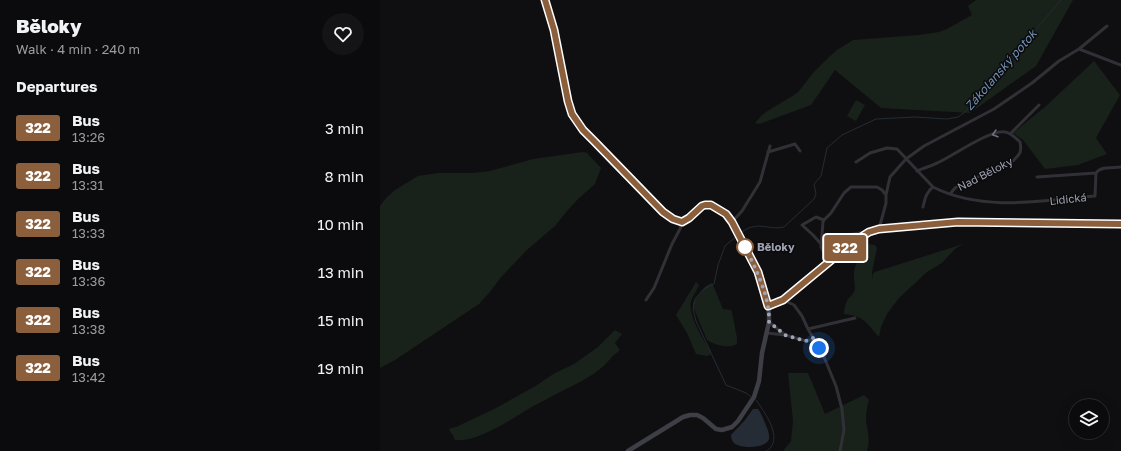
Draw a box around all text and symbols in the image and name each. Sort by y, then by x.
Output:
button: heart [322,13,364,55]
text: Běloky [16,14,82,37]
water label: Zákolanský potok [961,25,1041,113]
text: Walk · 4 min · 240 m [16,41,140,57]
text: Departures [16,77,97,95]
text: Bus [72,111,100,129]
text: 322 [25,119,51,136]
text: 3 min [325,119,364,137]
text: 13:26 [72,129,105,145]
one-way arrow [992,129,999,138]
street label: Nad Běloky [955,154,1015,193]
text: Bus [72,159,100,177]
text: 322 [25,167,51,184]
text: 8 min [325,167,364,185]
text: 13:31 [72,177,104,193]
street label: Lidická [1049,190,1087,207]
text: Bus [72,207,100,225]
text: 322 [25,215,51,232]
text: 10 min [317,215,364,233]
text: 13:33 [72,225,105,241]
line badge: 322 [822,235,868,261]
marker: Běloky [736,238,754,256]
text: 322 [832,239,858,256]
place label: Běloky [757,240,795,253]
text: Bus [72,255,100,273]
text: 322 [25,263,51,280]
text: 13 min [318,263,364,281]
text: 13:36 [72,273,105,289]
text: Bus [72,303,100,321]
text: 322 [25,311,51,328]
text: 15 min [318,311,364,329]
text: 13:38 [72,321,105,337]
your location [809,338,829,358]
text: Bus [72,351,100,369]
text: 322 [25,359,51,376]
text: 19 min [317,359,364,377]
text: 13:42 [72,369,105,385]
map controls [1069,399,1109,439]
button: layers [1069,399,1109,439]

